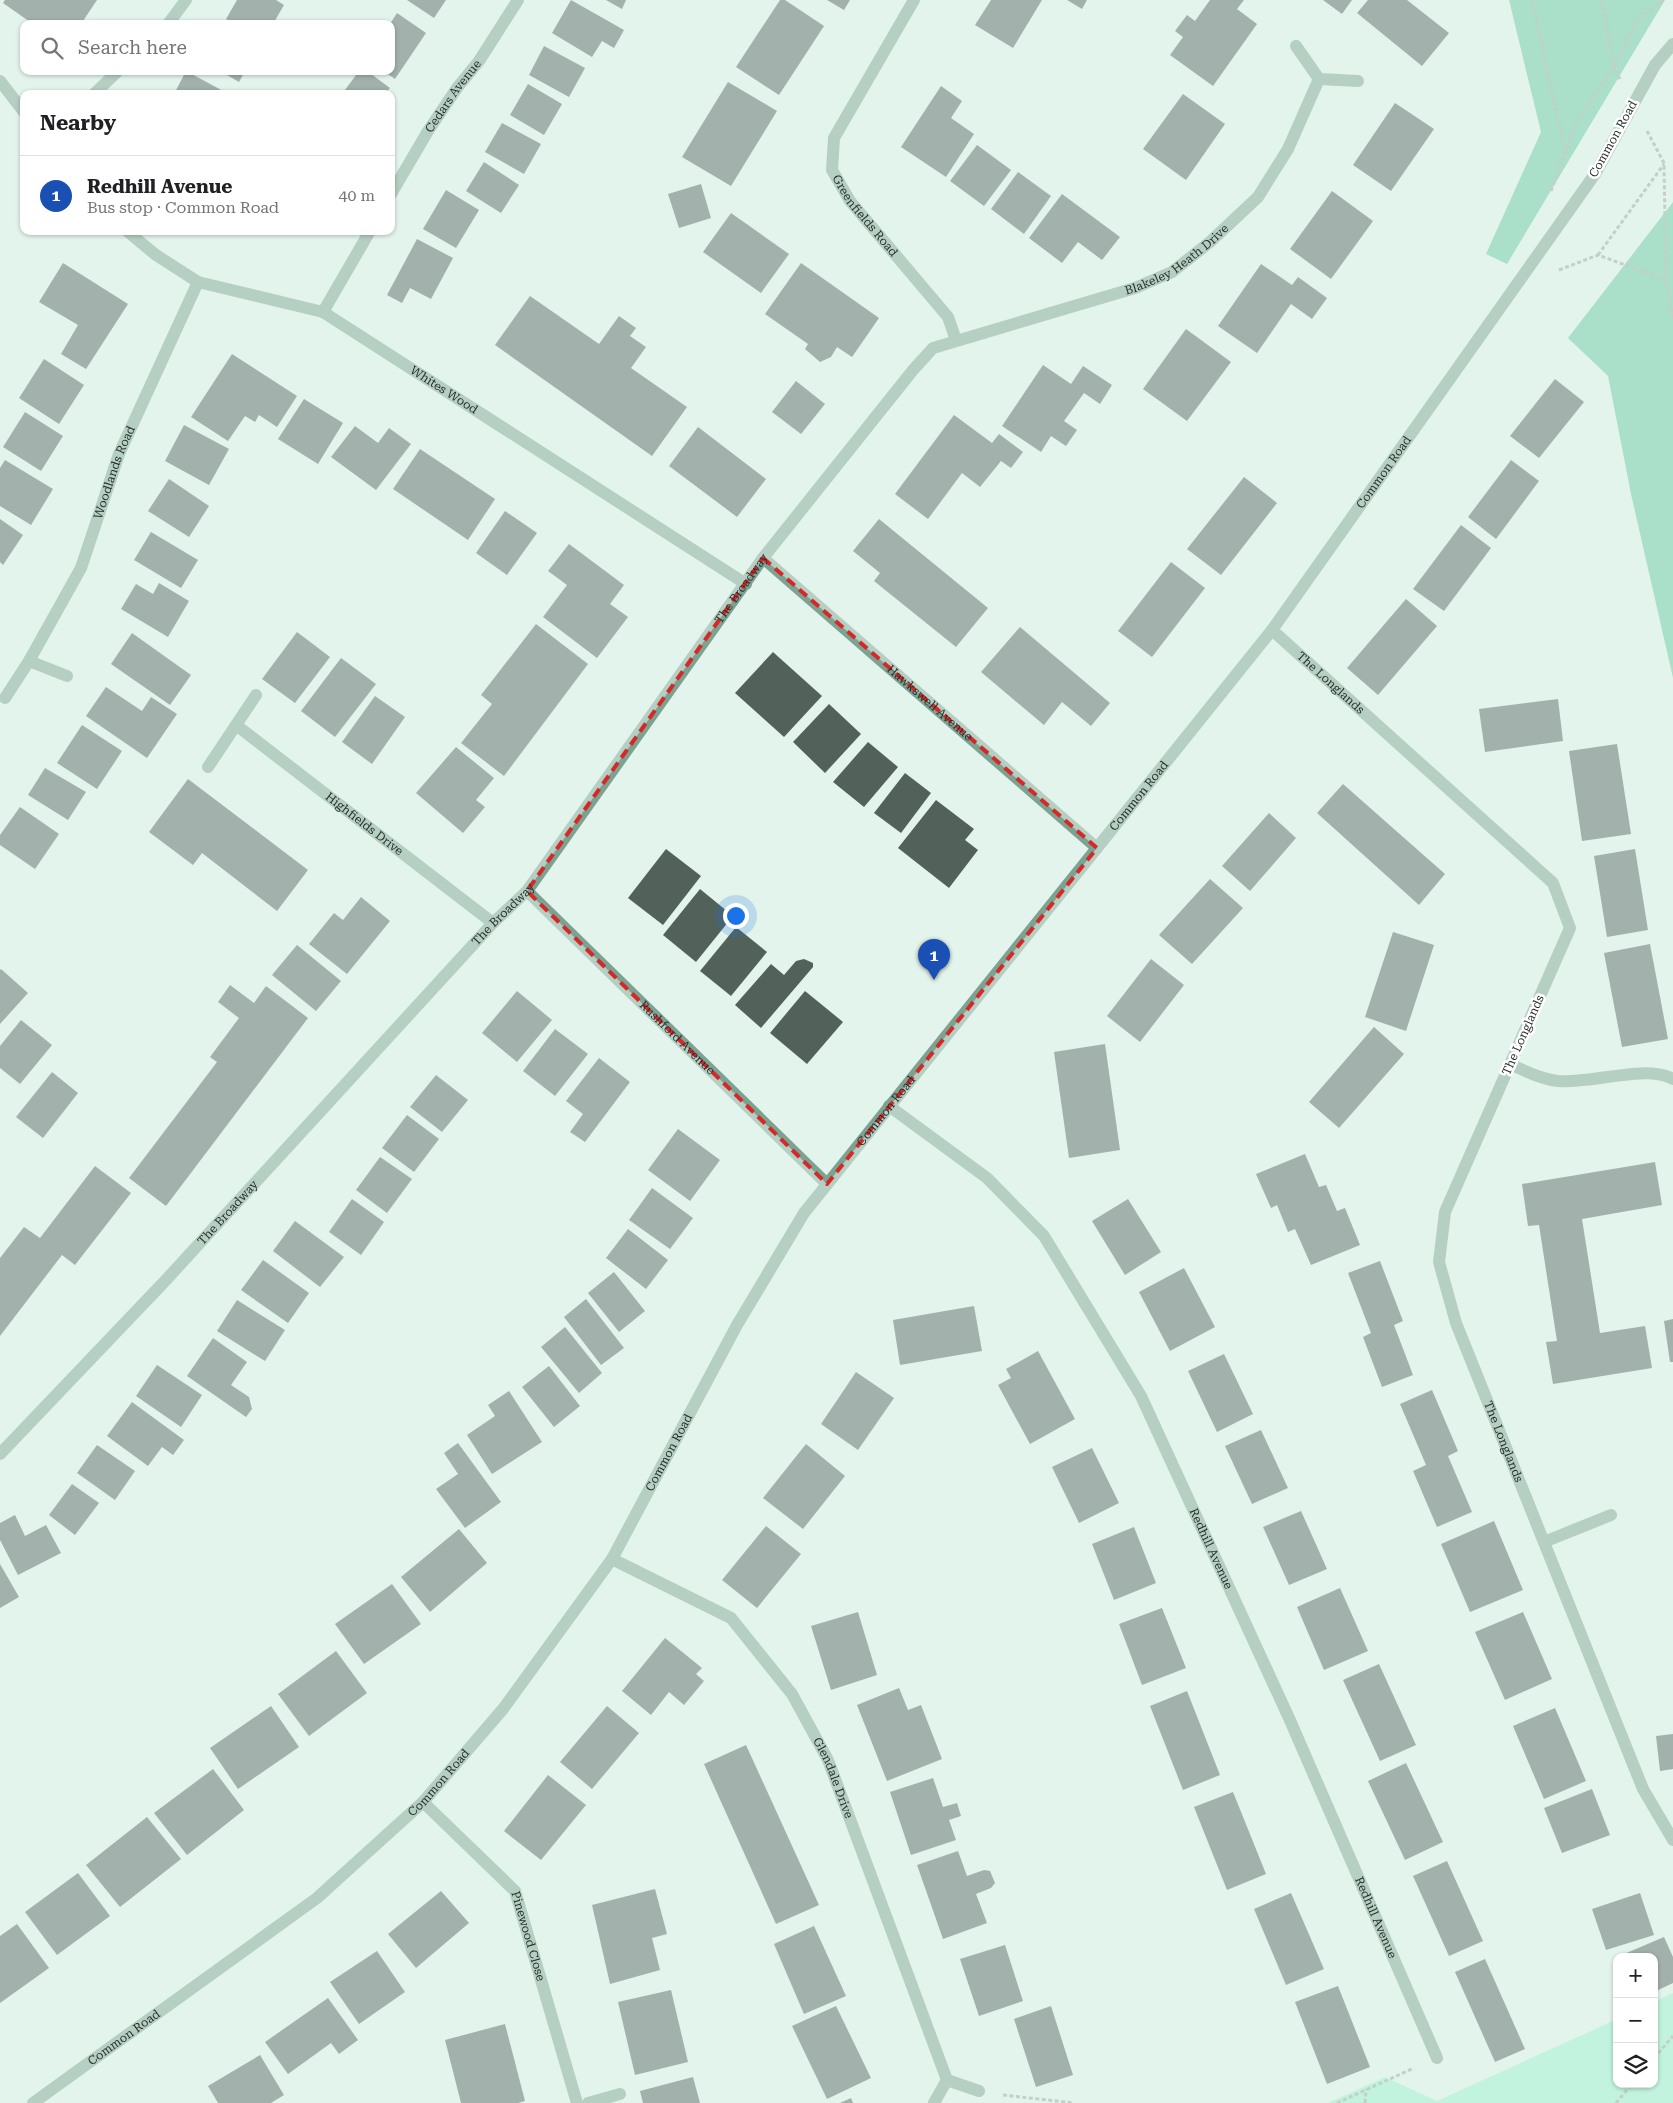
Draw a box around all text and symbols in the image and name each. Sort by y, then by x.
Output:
search box [20,20,395,75]
icon: search [38,34,66,62]
text: Search here [78,36,187,59]
street label: Cedars Avenue [422,57,484,135]
street label: Common Road [1586,98,1640,180]
text: Nearby [40,111,116,135]
street label: Greenfields Road [829,172,901,259]
text: Redhill Avenue [87,175,232,198]
text: 1 [52,186,60,205]
text: 40 m [338,186,375,205]
text: Bus stop · Common Road [87,198,279,217]
street label: Blakeley Heath Drive [1123,221,1232,298]
street label: Whites Wood [408,363,481,417]
street label: Woodlands Road [91,423,138,521]
street label: Common Road [1353,433,1414,511]
street label: The Broadway [712,550,771,626]
street label: The Longlands [1294,649,1368,717]
street label: Hawkswell Avenue [884,662,976,744]
street label: Common Road [1107,758,1171,834]
street label: Highfields Drive [323,789,406,859]
street label: The Broadway [469,880,538,948]
your location [723,903,749,929]
pin: 1 [918,939,950,980]
street label: The Longlands [1499,993,1547,1077]
street label: Rushford Avenue [637,998,718,1078]
street label: Common Road [854,1073,918,1149]
street label: The Broadway [195,1177,261,1248]
street label: The Longlands [1481,1399,1526,1485]
street label: Common Road [642,1411,695,1494]
street label: Redhill Avenue [1186,1506,1236,1592]
street label: Glendale Drive [810,1735,856,1821]
street label: Common Road [405,1746,473,1819]
street label: Redhill Avenue [1352,1875,1400,1961]
street label: Pinewood Close [508,1890,548,1983]
map controls [1613,1953,1658,2088]
button: + [1613,1953,1658,1998]
button: − [1613,1998,1658,2043]
street label: Common Road [85,2007,163,2068]
button: layers [1613,2043,1658,2088]

